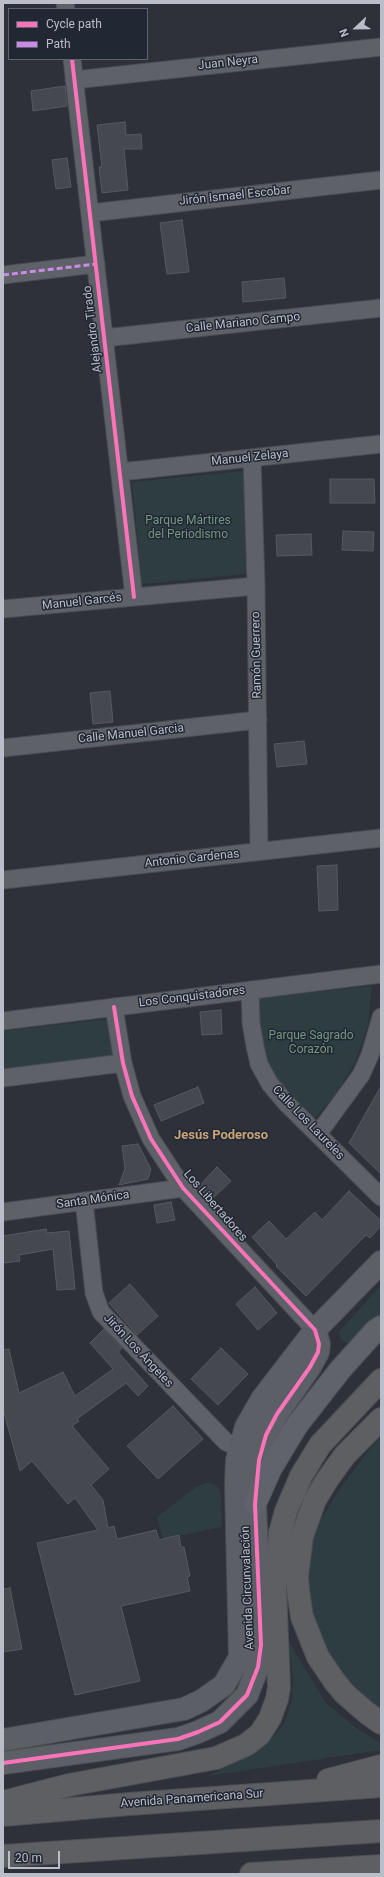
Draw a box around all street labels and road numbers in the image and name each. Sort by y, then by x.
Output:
street label: Juan Neyra [197,53,259,73]
street label: Jirón Ismael Escobar [178,183,292,209]
street label: Alejandro Tirado [81,285,105,373]
street label: Calle Mariano Campo [185,310,301,336]
street label: Manuel Zelaya [211,447,289,469]
street label: Manuel Garcés [41,591,123,613]
street label: Ramón Guerrero [249,611,265,699]
street label: Calle Manuel Garcia [77,721,185,747]
street label: Antonio Cardenas [144,847,240,871]
street label: Los Conquistadores [138,983,246,1011]
street label: Calle Los Laureles [269,1083,347,1163]
street label: Los Libertadores [180,1167,250,1245]
street label: Santa Mónica [56,1188,130,1212]
street label: Jirón Los Ángeles [100,1311,176,1391]
street label: Avenida Circunvalación [239,1526,257,1650]
street label: Avenida Panamericana Sur [120,1787,264,1811]

